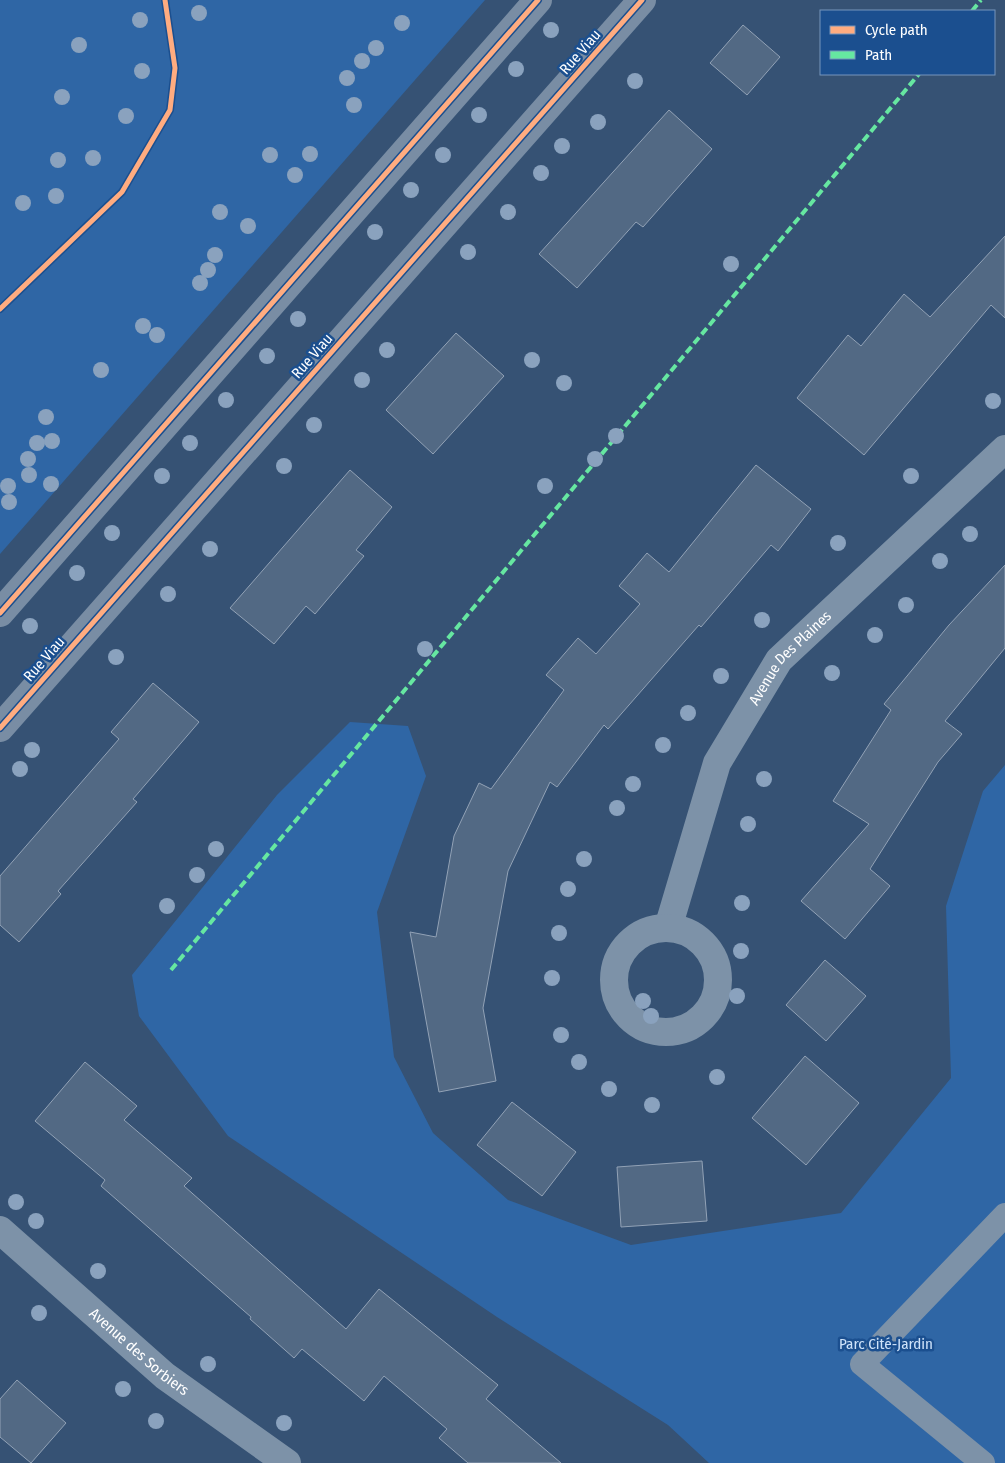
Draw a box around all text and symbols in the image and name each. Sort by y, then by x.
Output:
legend [820,10,995,75]
text: Cycle path [865,21,928,39]
street label: Rue Viau [556,26,604,78]
text: Path [865,46,892,64]
street label: Rue Viau [288,330,336,382]
street label: Avenue Des Plaines [745,607,835,708]
street label: Rue Viau [20,633,68,685]
street label: Avenue des Sorbiers [86,1304,192,1399]
park label: Parc Cité-Jardin [839,1335,933,1353]

